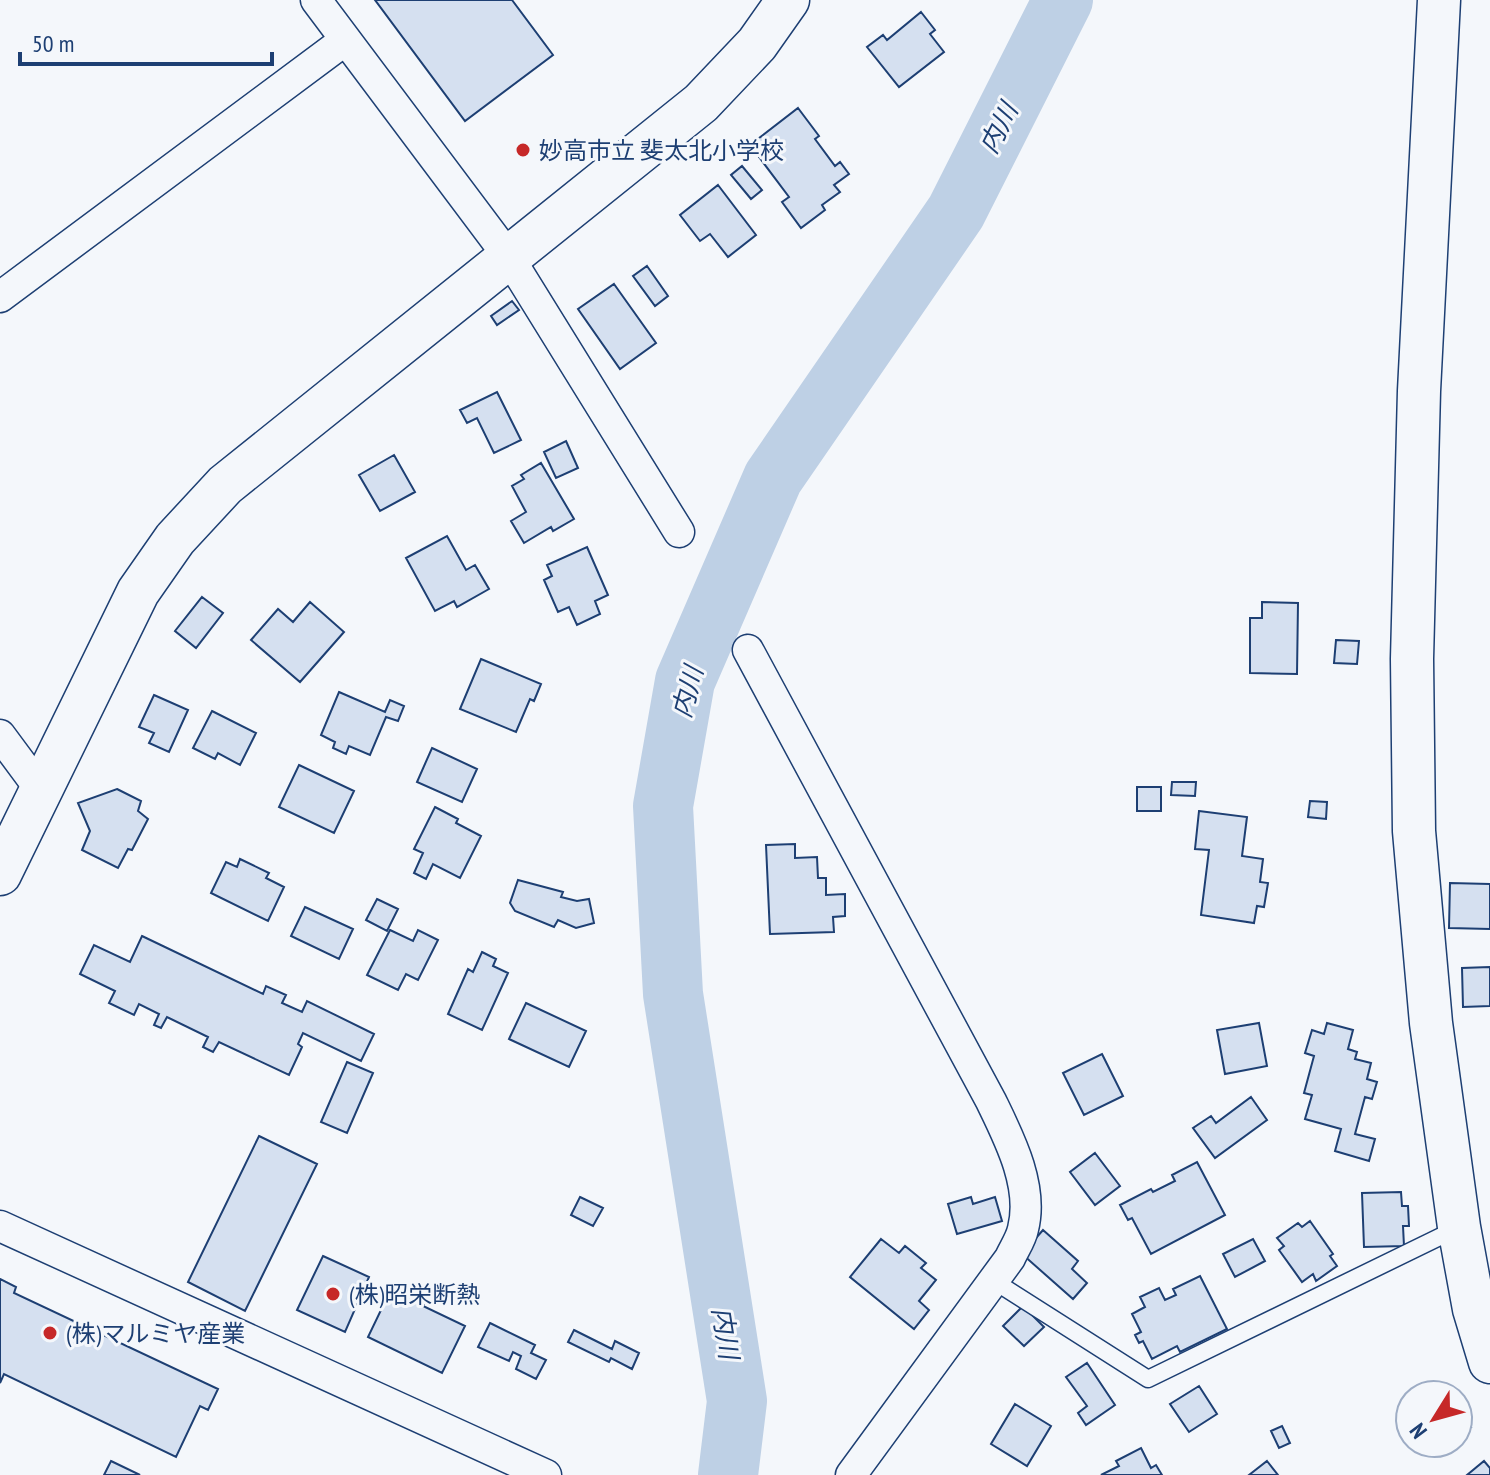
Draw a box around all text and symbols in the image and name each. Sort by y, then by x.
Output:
scale bar [20,16,272,66]
text: 50 m [32,28,74,59]
water label: 内川 [971,95,1026,159]
place label: 妙高市立 斐太北小学校 [539,135,784,166]
marker: 妙高市立 斐太北小学校 [514,141,532,159]
water label: 内川 [664,660,710,721]
place label: (株)昭栄断熱 [349,1279,480,1310]
marker: (株)昭栄断熱 [324,1285,342,1303]
water label: 内川 [706,1305,747,1364]
place label: (株)マルミヤ産業 [66,1318,245,1349]
marker: (株)マルミヤ産業 [41,1324,59,1342]
north arrow [1394,1379,1474,1459]
text: N [1403,1418,1433,1444]

